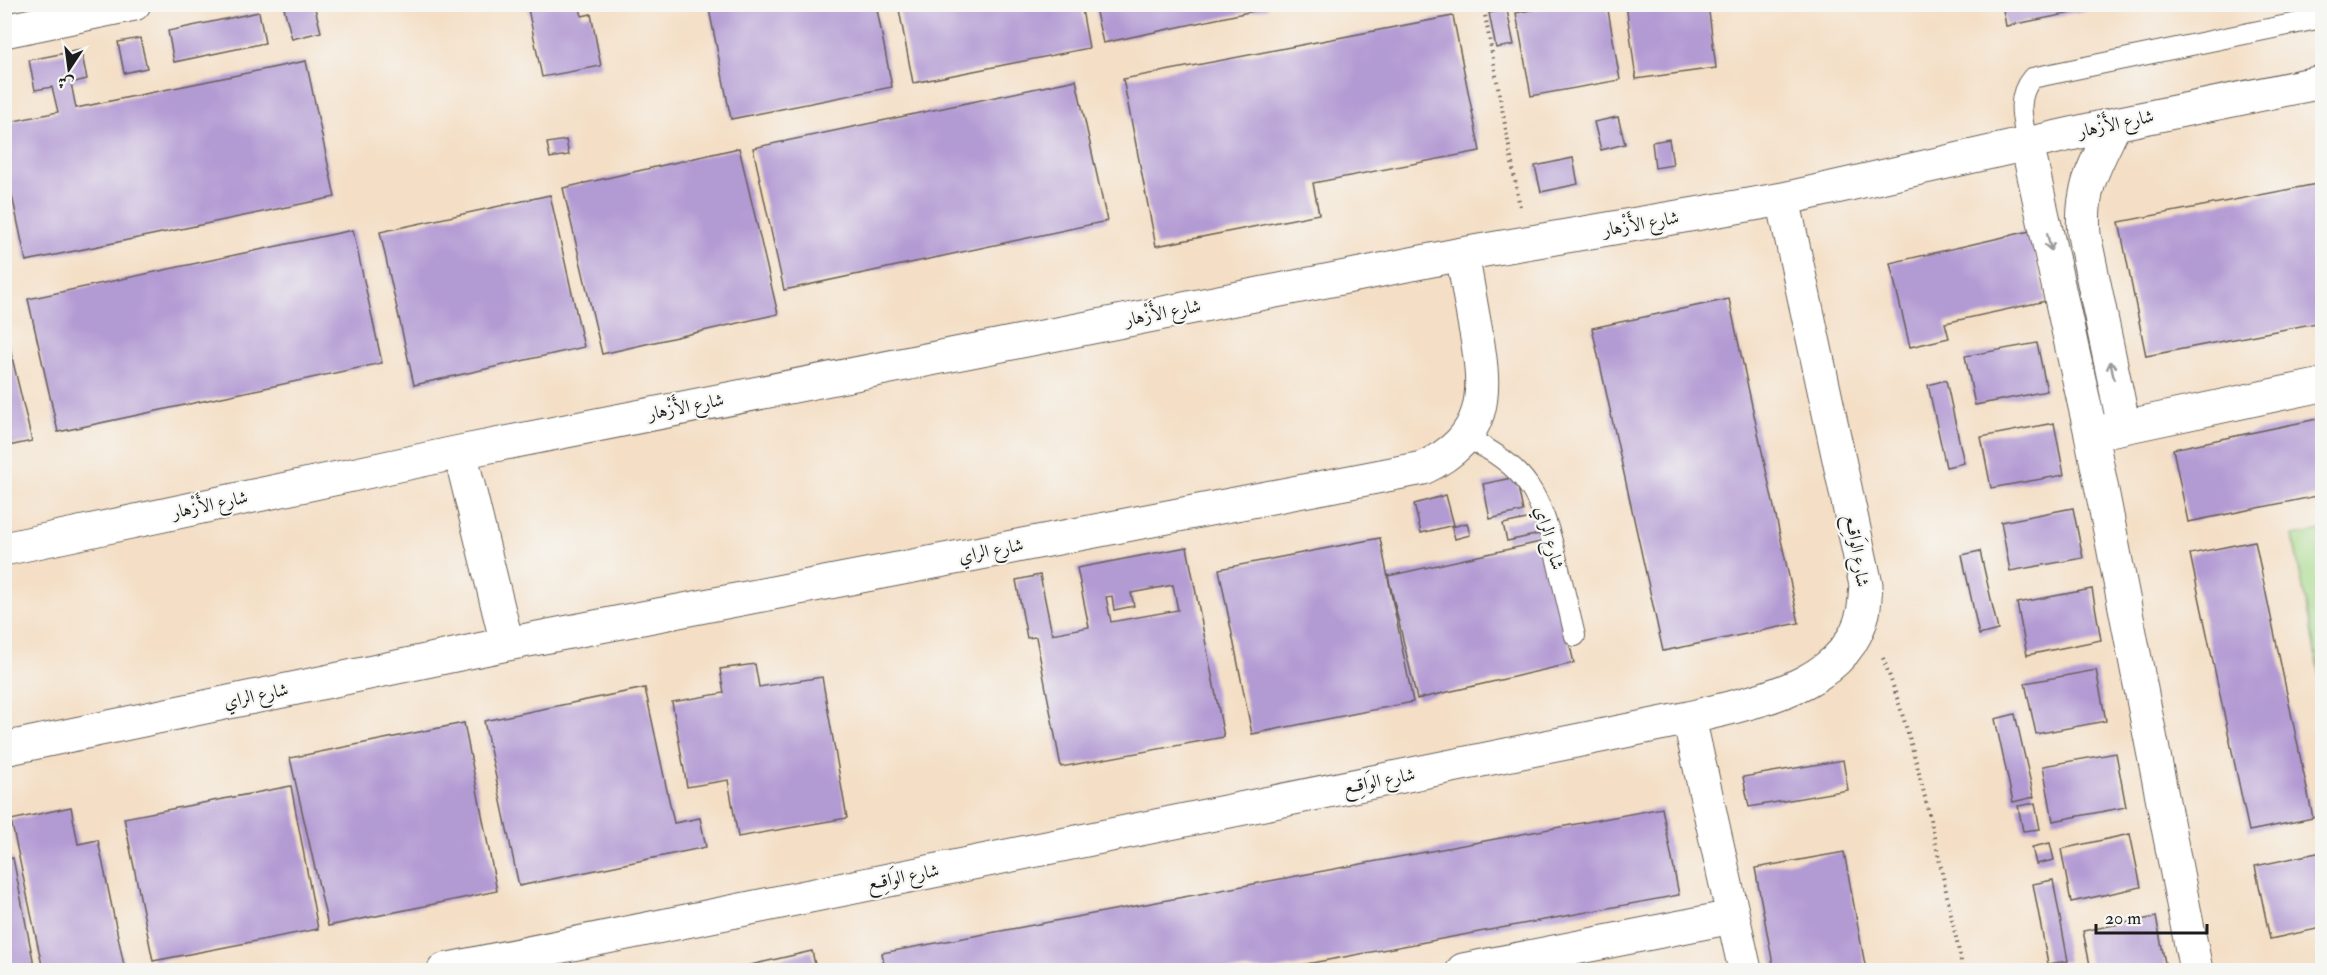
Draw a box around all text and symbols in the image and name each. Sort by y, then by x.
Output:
north arrow [39,39,99,99]
text: ش [56,71,76,94]
street label: شارع الأَزْهار [2073,100,2157,147]
street label: شارع الأَزْهار [1598,202,1681,245]
one-way arrow [2043,232,2055,251]
street label: شارع الأَزْهار [1120,290,1204,335]
one-way arrow [2106,361,2118,380]
street label: شارع الأَزْهار [643,384,727,429]
street label: شارع الأَزْهار [167,481,251,528]
street label: شارع الراي [1526,503,1569,574]
street label: شارع الوَاقِع [1836,513,1876,590]
street label: شارع الراي [957,533,1026,572]
street label: شارع الراي [221,678,291,717]
street label: شارع الوَاقِع [1341,761,1418,803]
street label: شارع الوَاقِع [865,857,942,899]
scale bar [2096,897,2207,935]
text: 20 m [2105,907,2141,930]

